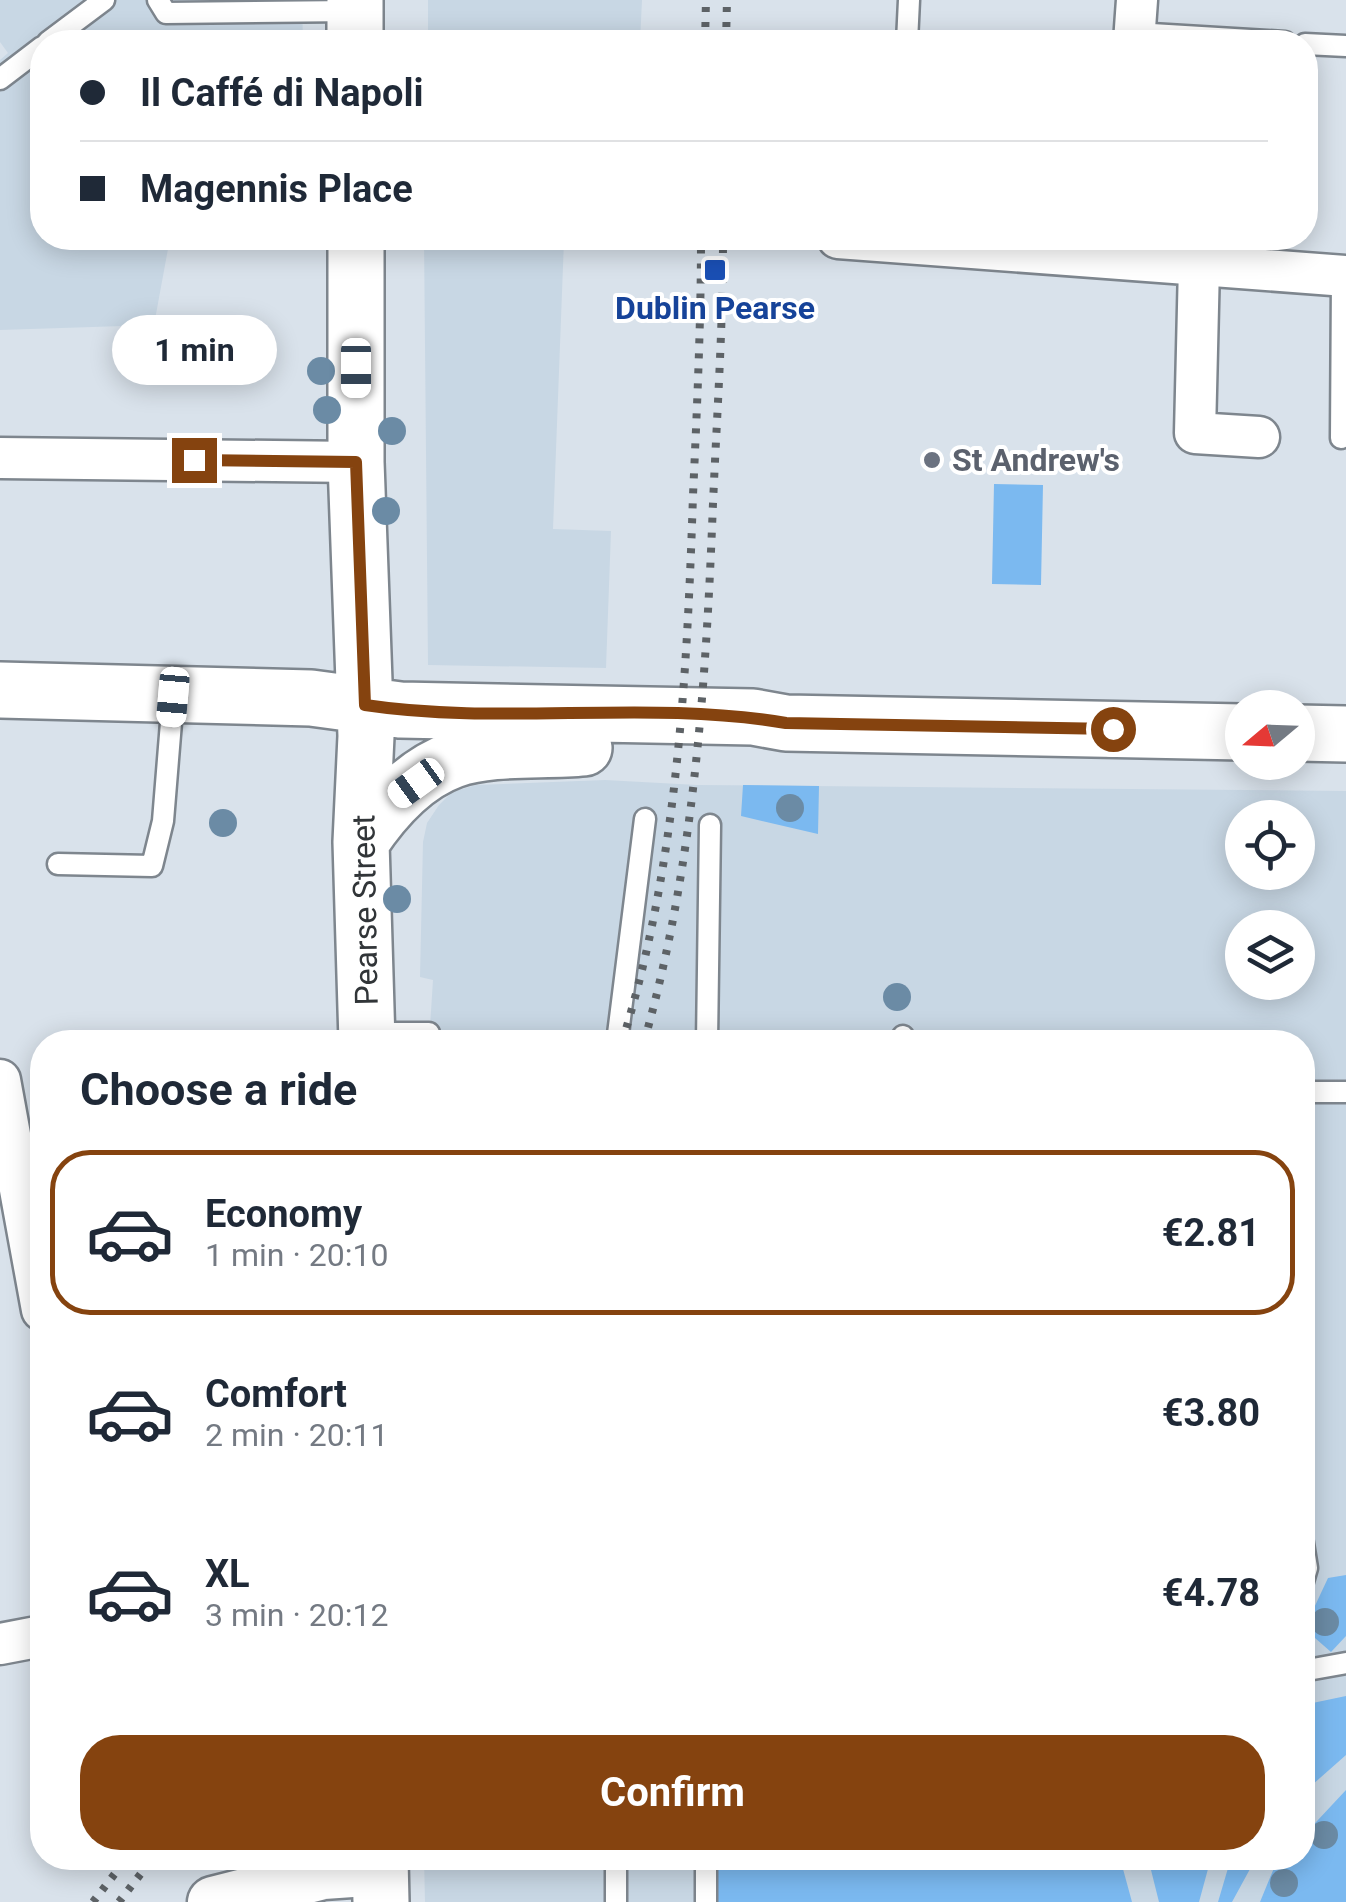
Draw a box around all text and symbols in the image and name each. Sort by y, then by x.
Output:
text: Il Caffé di Napoli [140,71,424,115]
text: Magennis Place [140,167,413,211]
marker: Dublin Pearse [702,257,728,283]
place label: Dublin Pearse [615,289,815,327]
callout: 1 min [111,315,276,385]
text: 1 min [154,331,235,369]
car [341,338,371,398]
route end [172,438,217,483]
place label: St Andrew's [952,441,1120,479]
marker: St Andrew's [921,449,943,471]
car [155,666,191,728]
north arrow [1225,690,1315,780]
map controls [1225,690,1315,1000]
route start [1091,707,1136,752]
car [383,753,449,813]
button: locate [1225,800,1315,890]
street label: Pearse Street [344,814,386,1006]
button: layers [1225,910,1315,1000]
text: Choose a ride [80,1063,357,1116]
icon: car [85,1188,175,1278]
text: Economy [205,1192,362,1236]
text: €2.81 [1162,1211,1260,1255]
text: 1 min · 20:10 [205,1236,388,1274]
icon: car [85,1368,175,1458]
text: Comfort [205,1372,347,1416]
text: €3.80 [1162,1391,1260,1435]
text: 2 min · 20:11 [205,1416,388,1454]
icon: car [85,1548,175,1638]
text: XL [205,1552,250,1596]
text: €4.78 [1162,1571,1260,1615]
text: 3 min · 20:12 [205,1596,388,1634]
button: Confirm [80,1735,1265,1850]

